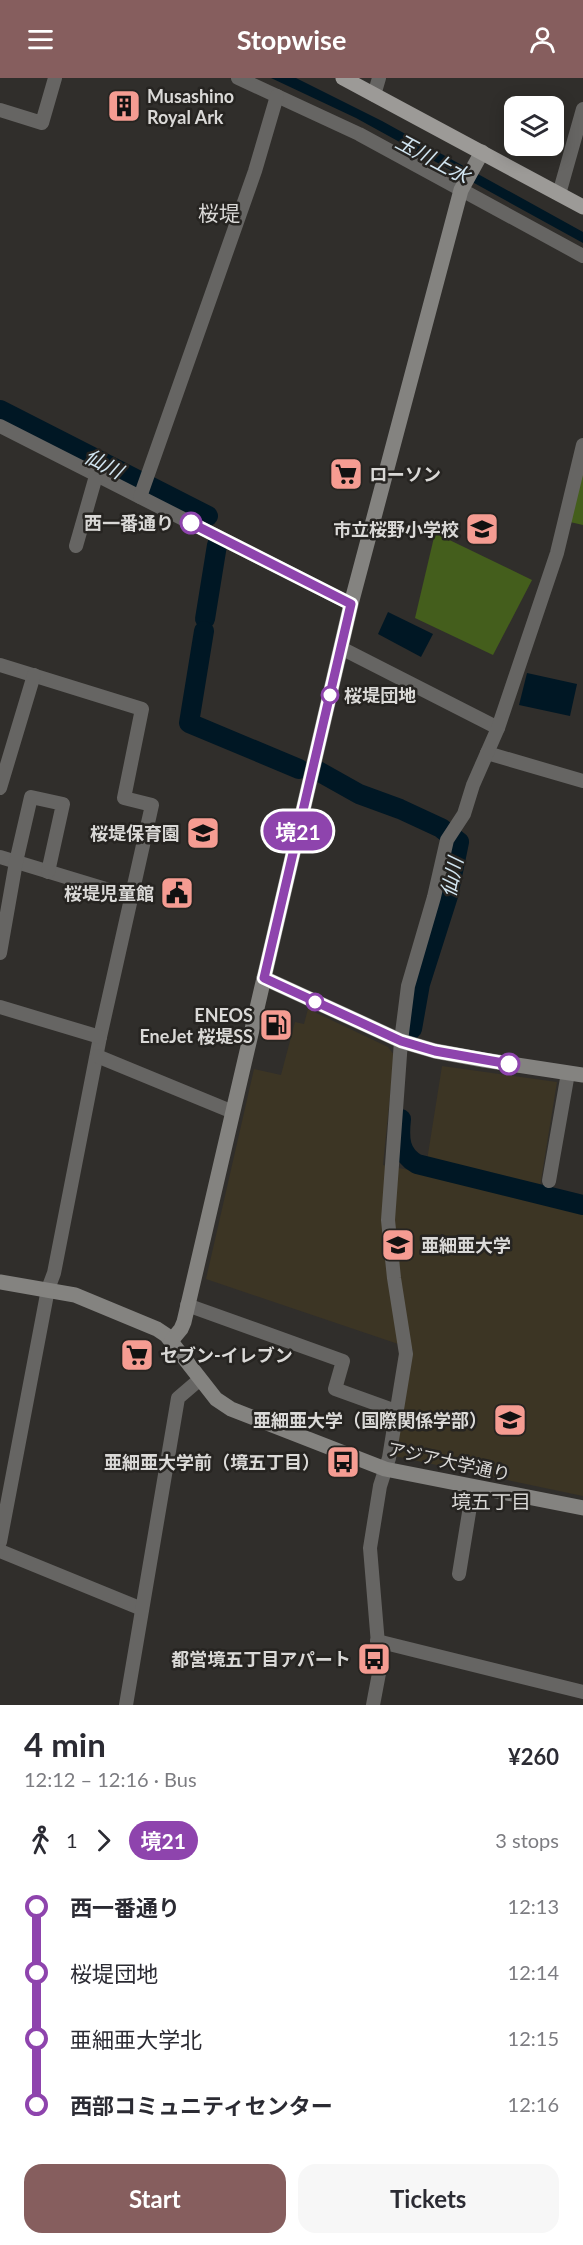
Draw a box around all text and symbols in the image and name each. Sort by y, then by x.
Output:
icon: menu [24,23,57,56]
text: Stopwise [237,23,346,56]
icon: person [526,23,559,56]
place label: Musashino Royal Ark [147,85,234,128]
building icon: Musashino Royal Ark [106,88,142,124]
map controls [504,96,564,156]
button: layers [504,96,564,156]
water label: 玉川上水 [392,129,476,188]
district label: 桜堤 [198,200,240,225]
water label: 仙川 [81,443,129,484]
supermarket icon: ローソン [328,456,364,492]
place label: ローソン [369,463,441,485]
school or university icon: 市立桜野小学校 [464,511,500,547]
place label: 西一番通り [84,512,174,534]
marker: 西一番通り [180,512,202,534]
place label: 市立桜野小学校 [333,518,459,540]
place label: 桜堤団地 [344,684,416,706]
marker: 桜堤団地 [321,686,339,704]
line badge: 境21 [264,812,332,850]
school or university icon: 桜堤保育園 [185,815,221,851]
text: 境21 [275,819,321,844]
place label: 桜堤保育園 [90,822,180,844]
water label: 仙川 [435,853,467,899]
public building icon: 桜堤児童館 [159,875,195,911]
place label: 桜堤児童館 [64,882,154,904]
unlabelled marker [306,993,324,1011]
place label: ENEOS EneJet 桜堤SS [139,1004,253,1047]
fuel station icon: ENEOS EneJet 桜堤SS [258,1007,294,1043]
unlabelled marker [498,1053,520,1075]
school or university icon: 亜細亜大学 [380,1227,416,1263]
place label: 亜細亜大学 [421,1234,511,1256]
supermarket icon: セブン-イレブン [119,1337,155,1373]
place label: セブン-イレブン [160,1344,293,1366]
school or university icon: 亜細亜大学（国際関係学部） [492,1402,528,1438]
place label: 亜細亜大学（国際関係学部） [253,1409,487,1431]
street label: アジア大学通り [385,1437,513,1485]
bus stop icon: 亜細亜大学前（境五丁目） [325,1444,361,1480]
place label: 亜細亜大学前（境五丁目） [104,1451,320,1473]
district label: 境五丁目 [451,1489,531,1513]
bus stop icon: 都営境五丁目アパート [356,1641,392,1677]
place label: 都営境五丁目アパート [171,1648,351,1670]
text: 4 min [24,1724,106,1764]
text: ¥260 [508,1743,559,1770]
text: 12:12 – 12:16 · Bus [24,1767,197,1791]
icon: walk [24,1824,57,1857]
icon: forward [87,1824,120,1857]
text: 1 [66,1828,78,1852]
text: 境21 [141,1828,186,1853]
text: 3 stops [495,1828,559,1852]
text: 西一番通り [70,1894,180,1921]
text: 12:13 [508,1894,559,1918]
text: 桜堤団地 [70,1960,158,1987]
text: 12:14 [508,1960,559,1984]
text: 亜細亜大学北 [70,2026,202,2053]
text: 12:15 [508,2026,559,2050]
text: 西部コミュニティセンター [70,2092,333,2119]
text: 12:16 [508,2092,559,2116]
button: Start [24,2164,286,2233]
button: Tickets [298,2164,559,2233]

